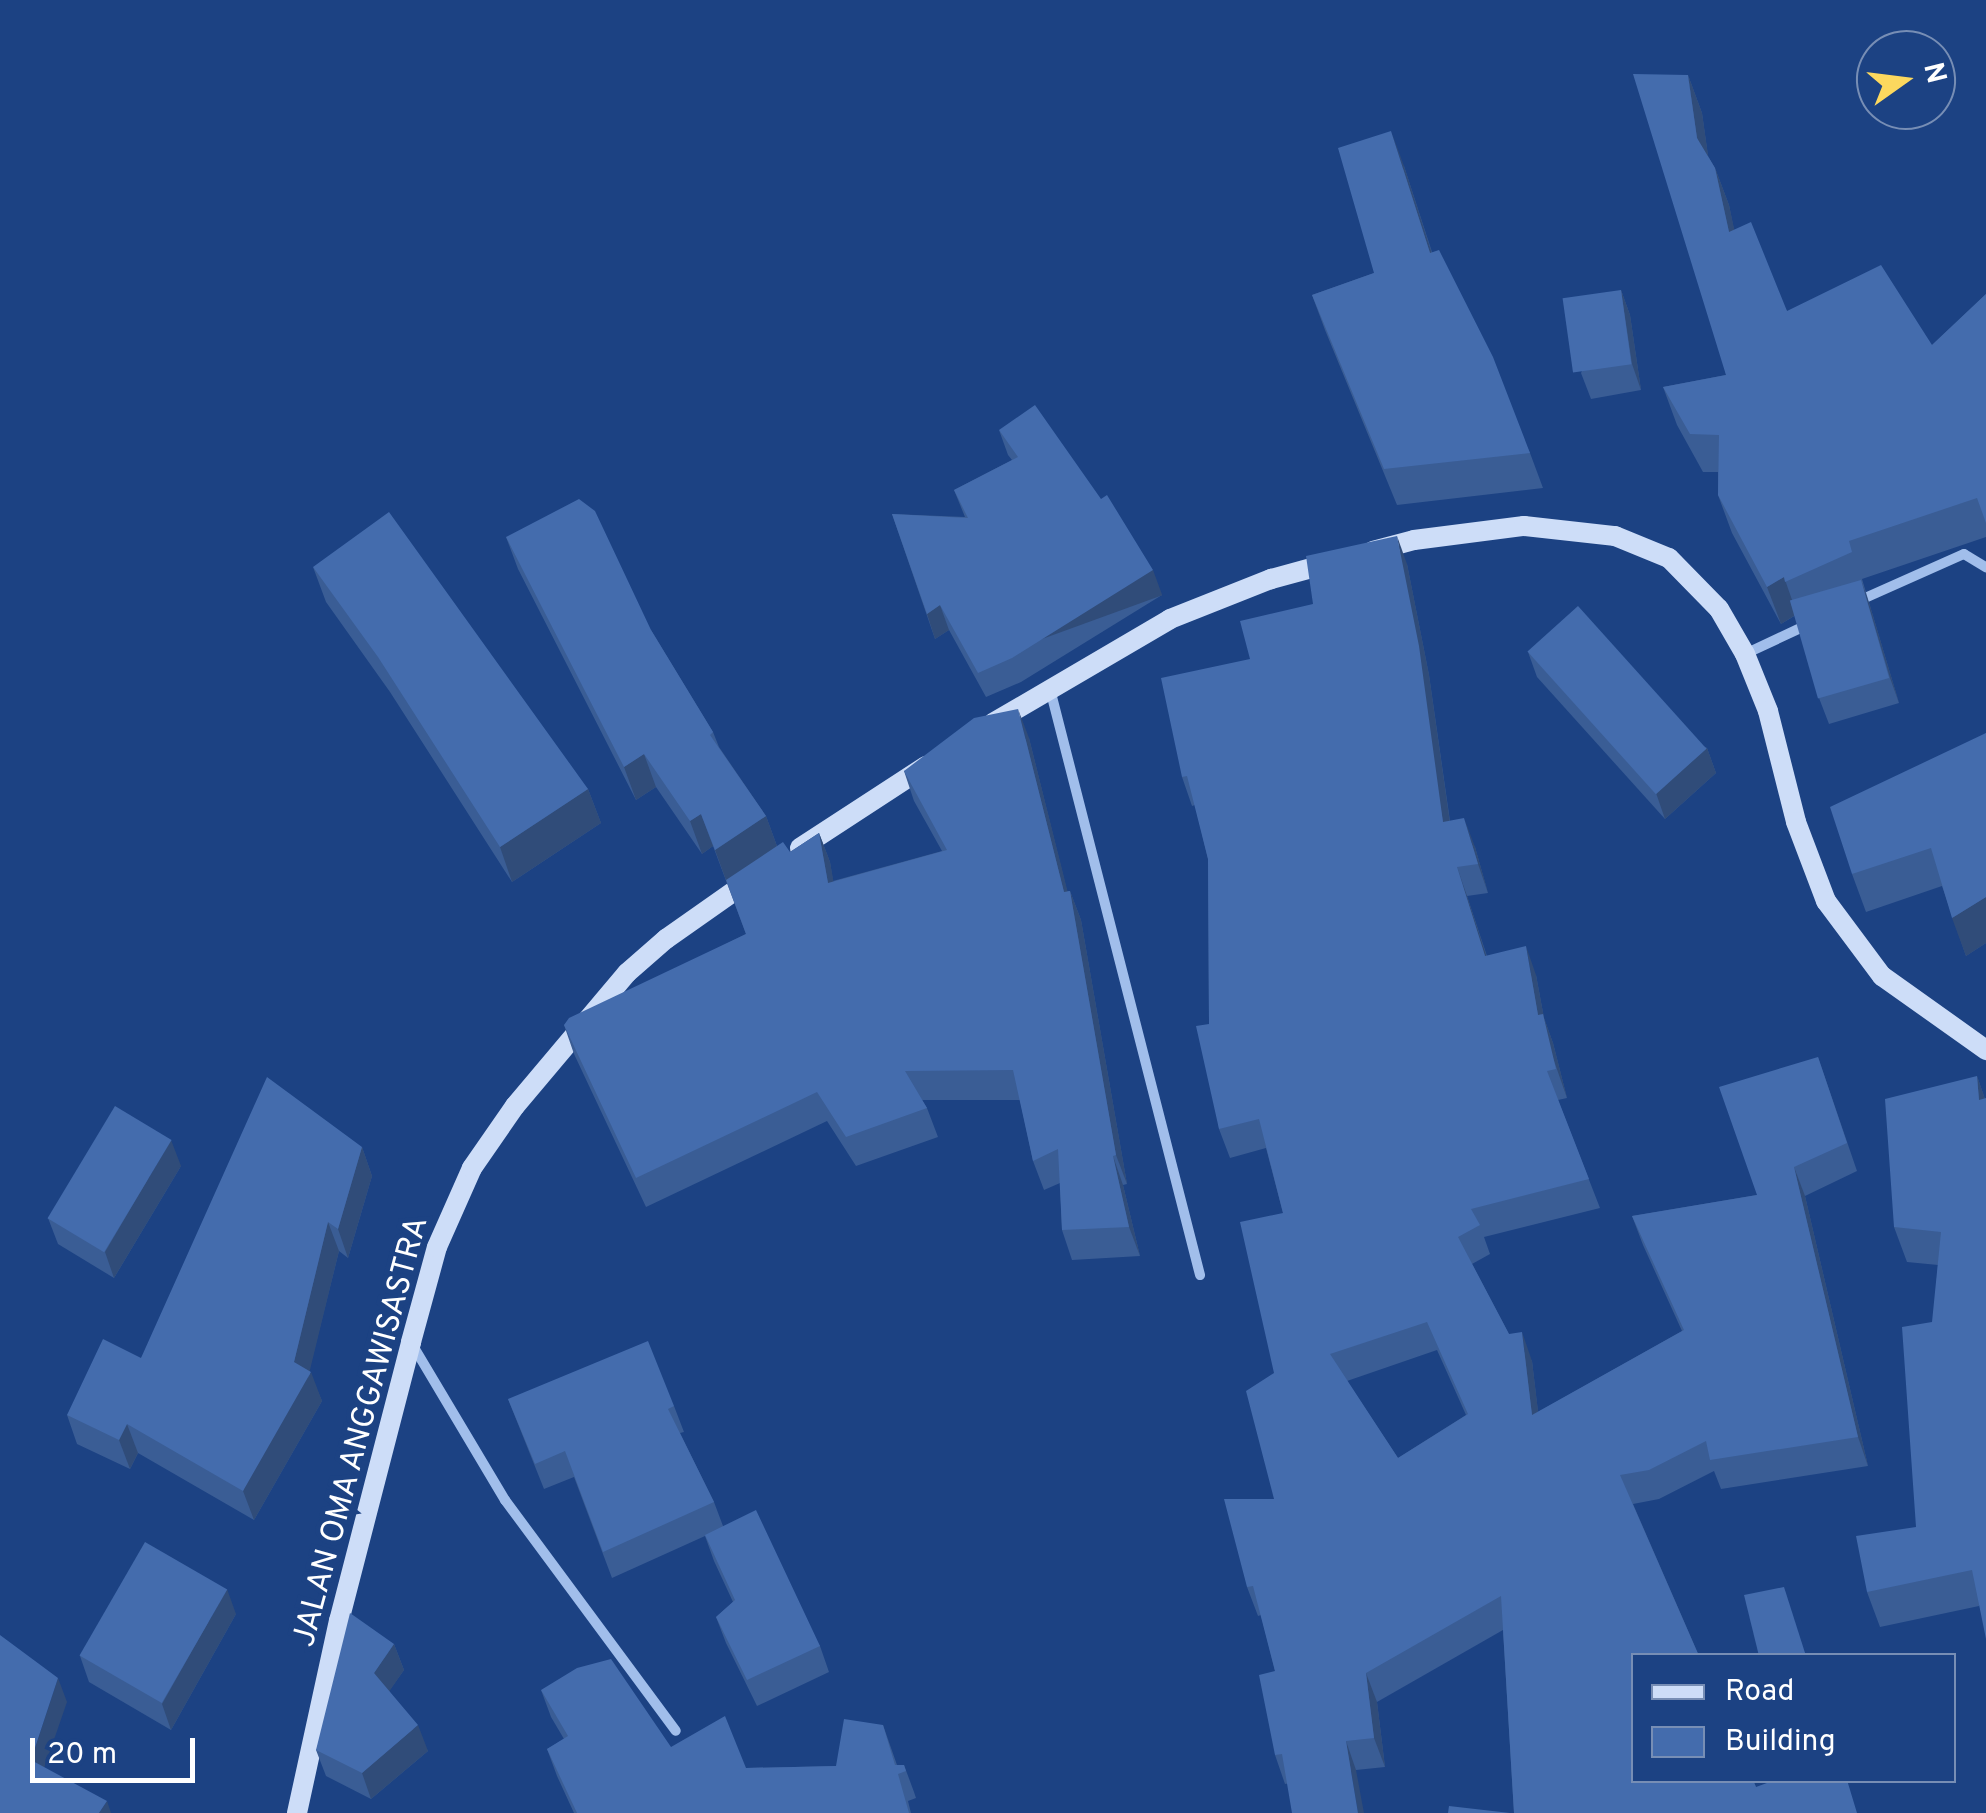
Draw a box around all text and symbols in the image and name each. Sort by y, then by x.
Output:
north arrow [1856,30,1956,130]
text: N [1913,59,1953,87]
street label: JALAN OMA ANGGAWISASTRA [286,1212,438,1652]
legend [1631,1653,1956,1783]
text: Road [1725,1674,1794,1711]
scale bar [35,1718,200,1780]
text: Building [1725,1724,1836,1761]
text: 20 m [47,1737,117,1774]

